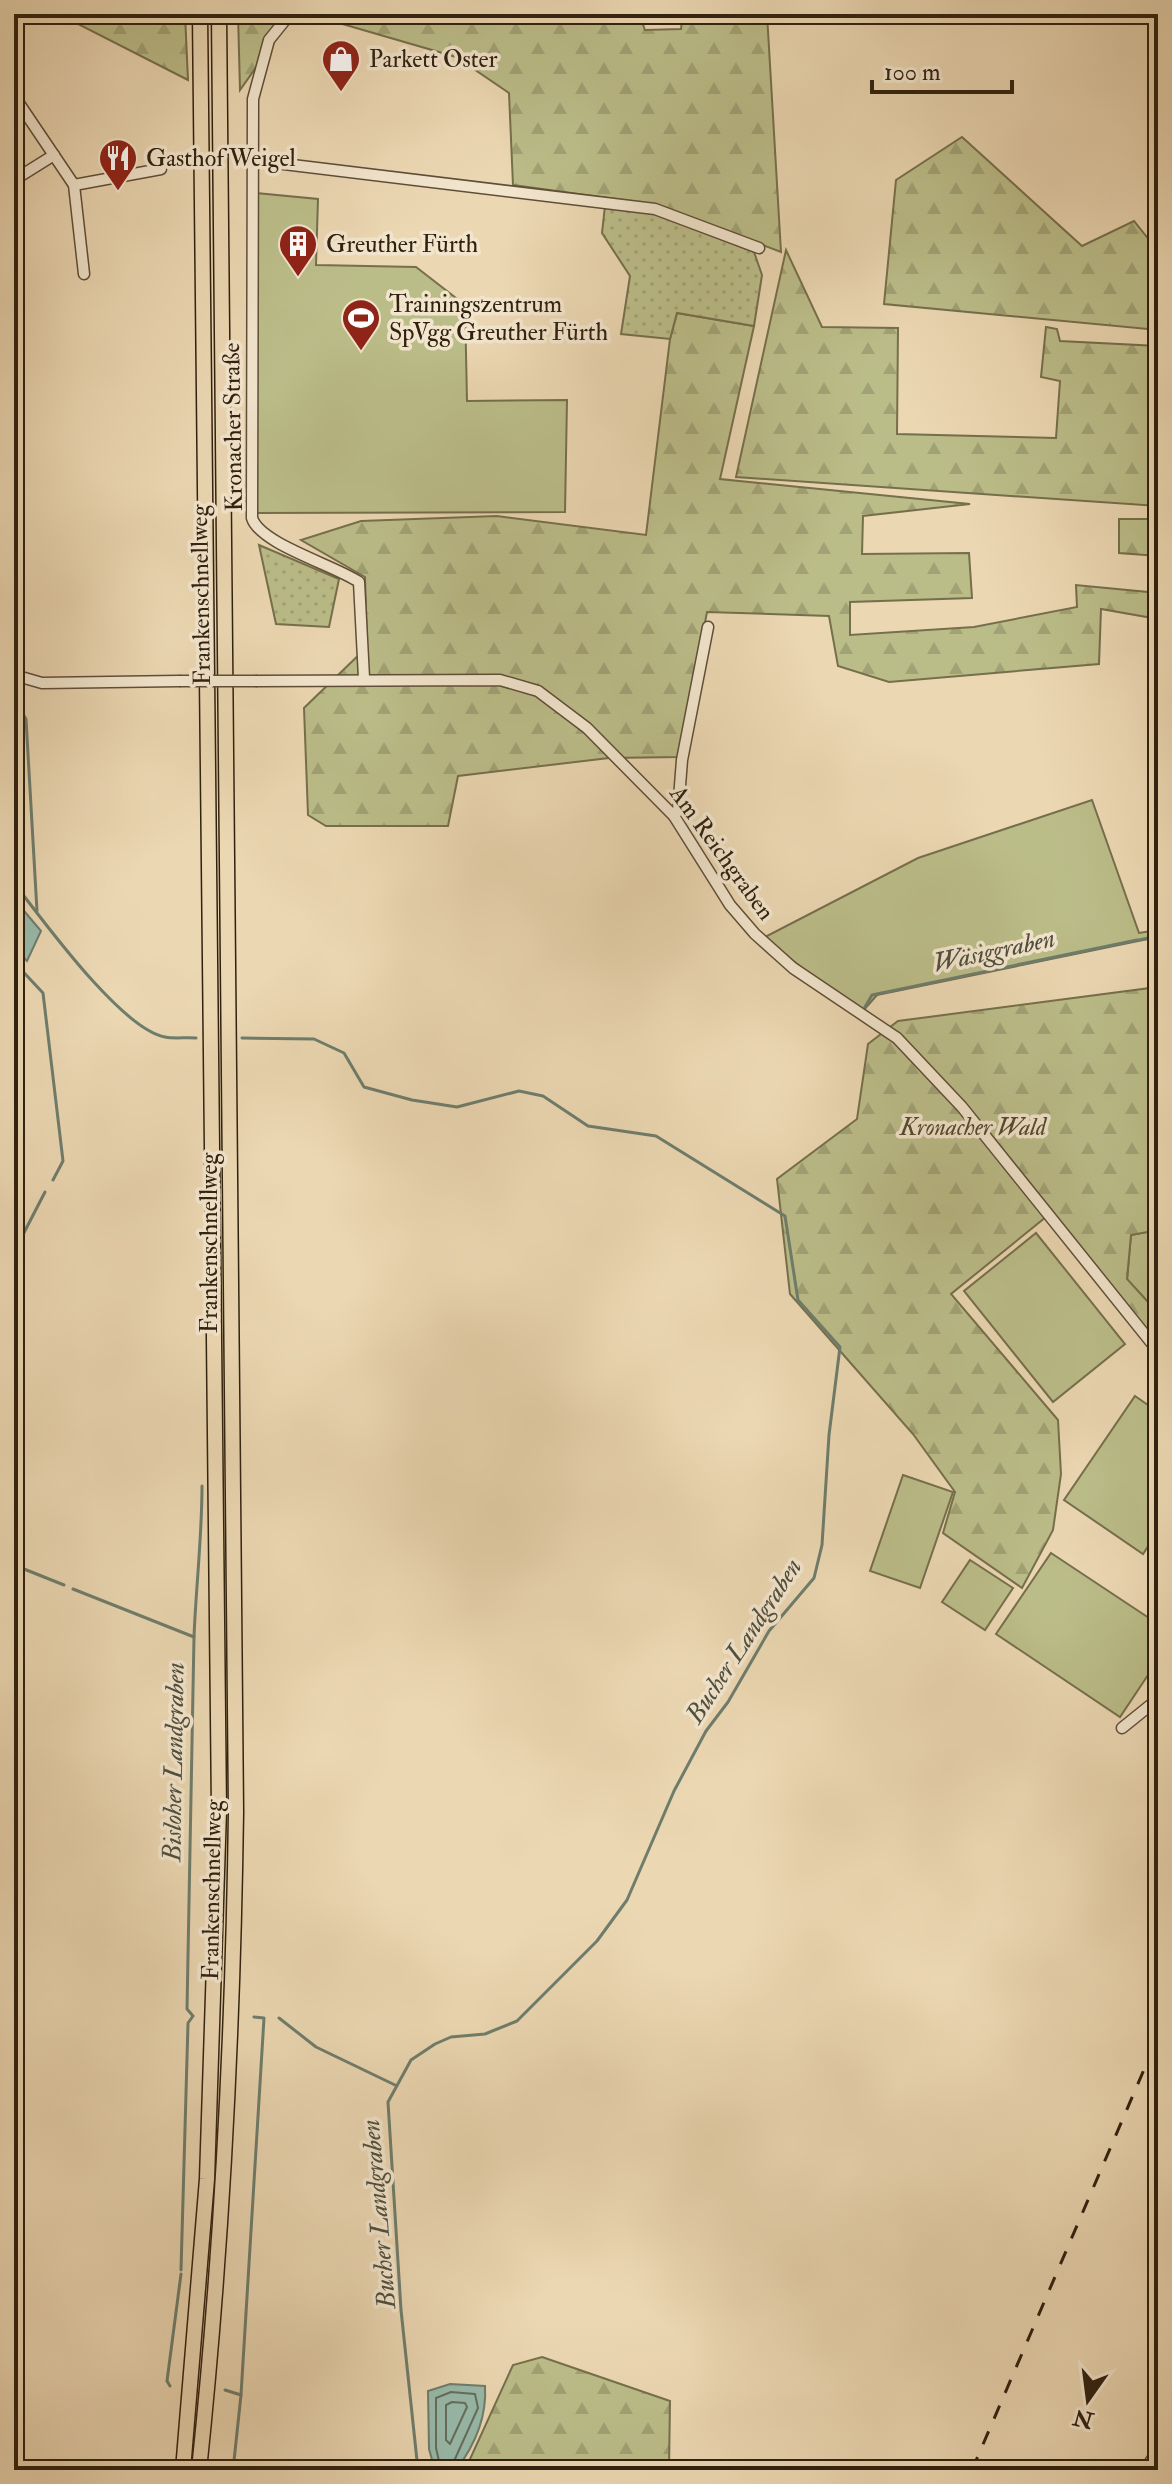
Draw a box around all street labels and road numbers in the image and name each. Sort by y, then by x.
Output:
street label: Kronacher Straße [216,342,250,512]
street label: Frankenschnellweg [184,503,218,686]
street label: Am Reichgraben [662,779,781,927]
street label: Frankenschnellweg [194,1151,225,1333]
street label: Frankenschnellweg [195,1798,229,1981]

